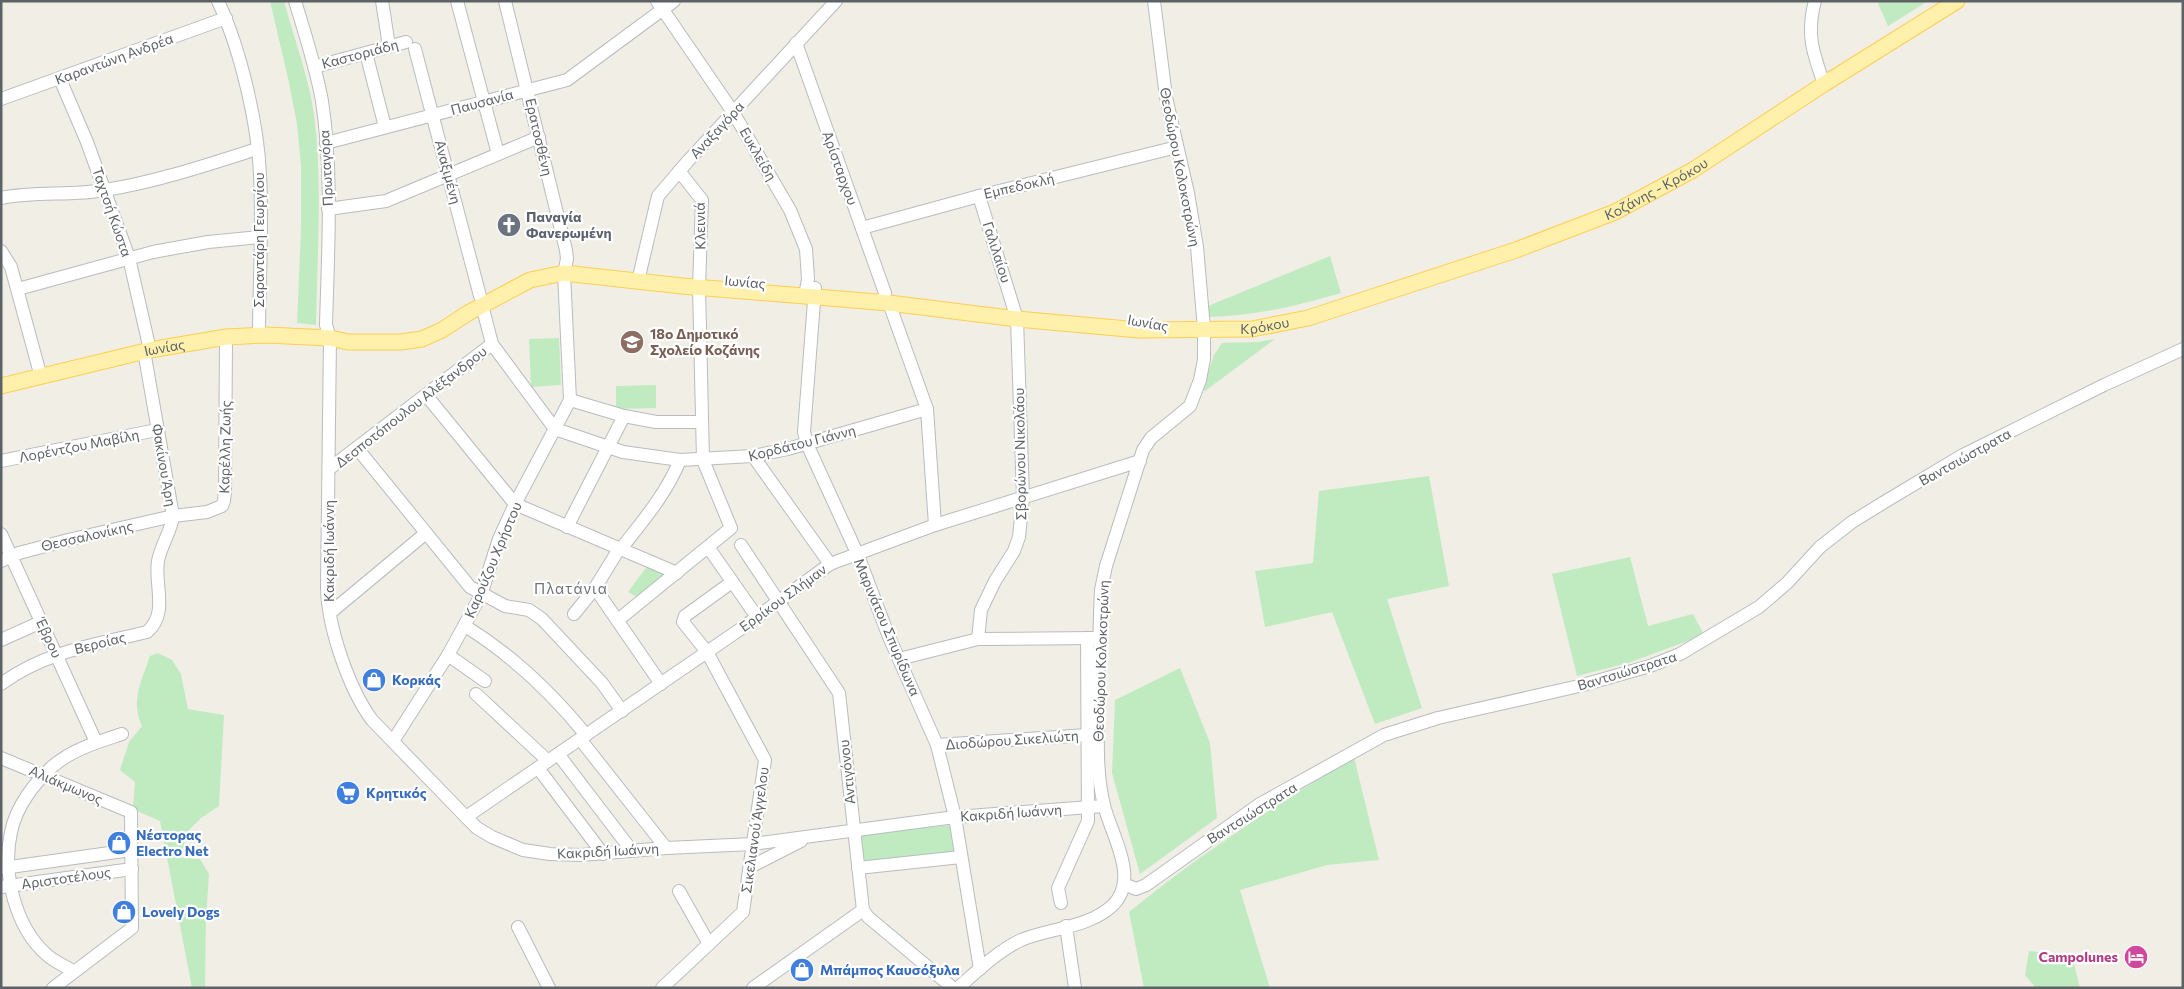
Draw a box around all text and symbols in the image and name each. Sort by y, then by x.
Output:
street label: Καραντώνη Ανδρέα [52,29,175,88]
street label: Καστοριάδη [320,35,400,72]
street label: Παυσανία [449,85,515,118]
street label: Θεοδώρου Κολοκοτρώνη [1157,86,1204,248]
street label: Ερατοσθένη [522,96,557,177]
street label: Αναξαγόρα [686,98,747,162]
street label: Ευκλείδη [736,124,781,183]
street label: Αρίσταρχου [819,128,862,207]
street label: Πρωταγόρα [315,129,336,207]
street label: Αναξιμένη [432,138,465,206]
street label: Κοζάνης - Κρόκου [1602,154,1711,223]
street label: Ταχτσή Κώστα [89,165,136,259]
street label: Εμπεδοκλή [982,169,1056,202]
street label: Σαραντάρη Γεωργίου [250,172,267,308]
street label: Κλεινιά [691,202,708,250]
place label: Παναγία Φανερωμένη [526,208,612,241]
church icon: Παναγία Φανερωμένη [496,212,522,238]
street label: Γαλιλαίου [980,219,1015,285]
street label: Ιωνίας [724,271,766,292]
street label: Ιωνίας [1126,311,1170,334]
street label: Κρόκου [1240,313,1291,337]
place label: 18ο Δημοτικό Σχολείο Κοζάνης [650,325,760,358]
school or university icon: 18ο Δημοτικό Σχολείο Κοζάνης [619,329,645,355]
street label: Ιωνίας [142,335,186,359]
street label: Δεσποτόπουλου Αλέξανδρου [332,342,490,471]
street label: Σβορώνου Νικολάου [1010,387,1029,520]
street label: Καρέλλη Ζωής [215,400,234,494]
street label: Κορδάτου Γιάννη [746,421,857,464]
street label: Φακίνου Άρη [149,422,180,508]
street label: Βαντσιώστρατα [1916,424,2014,489]
street label: Λορέντζου Μαβίλη [17,426,140,465]
street label: Καρούζου Χρήστου [460,499,525,620]
street label: Κακριδή Ιωάννη [320,500,337,602]
street label: Θεσσαλονίκης [39,517,135,554]
street label: Μαρινάτου Σπυρίδωνα [851,555,924,698]
street label: Ερρίκου Σλήμαν [736,560,830,635]
district label: Πλατάνια [534,579,608,597]
street label: Θεοδώρου Κολοκοτρώνη [1089,580,1112,742]
street label: Έβρου [32,613,66,661]
street label: Βεροίας [72,628,127,657]
street label: Βαντσιώστρατα [1575,647,1678,694]
shop icon: Κορκάς [361,667,387,693]
place label: Κορκάς [392,671,441,688]
street label: Διοδώρου Σικελιώτη [945,726,1079,753]
street label: Αντιγόνου [835,739,858,805]
street label: Αλιάκμωνος [27,761,106,808]
street label: Σικελιανού Άγγελου [737,766,772,894]
street label: Βαντσιώστρατα [1204,778,1300,847]
supermarket icon: Κρητικός [335,780,361,806]
place label: Κρητικός [366,784,427,801]
street label: Κακριδή Ιωάννη [960,800,1062,825]
place label: Νέστορας Electro Net [136,826,209,859]
shop icon: Νέστορας Electro Net [106,830,132,856]
street label: Κακριδή Ιωάννη [557,839,659,862]
street label: Αριστοτέλους [20,863,112,892]
shop icon: Lovely Dogs [111,899,137,925]
place label: Lovely Dogs [142,903,220,920]
hotel icon: Campolunes [2123,944,2149,970]
place label: Campolunes [2038,948,2118,965]
shop icon: Μπάμπος Καυσόξυλα [789,957,815,983]
place label: Μπάμπος Καυσόξυλα [820,961,960,978]

